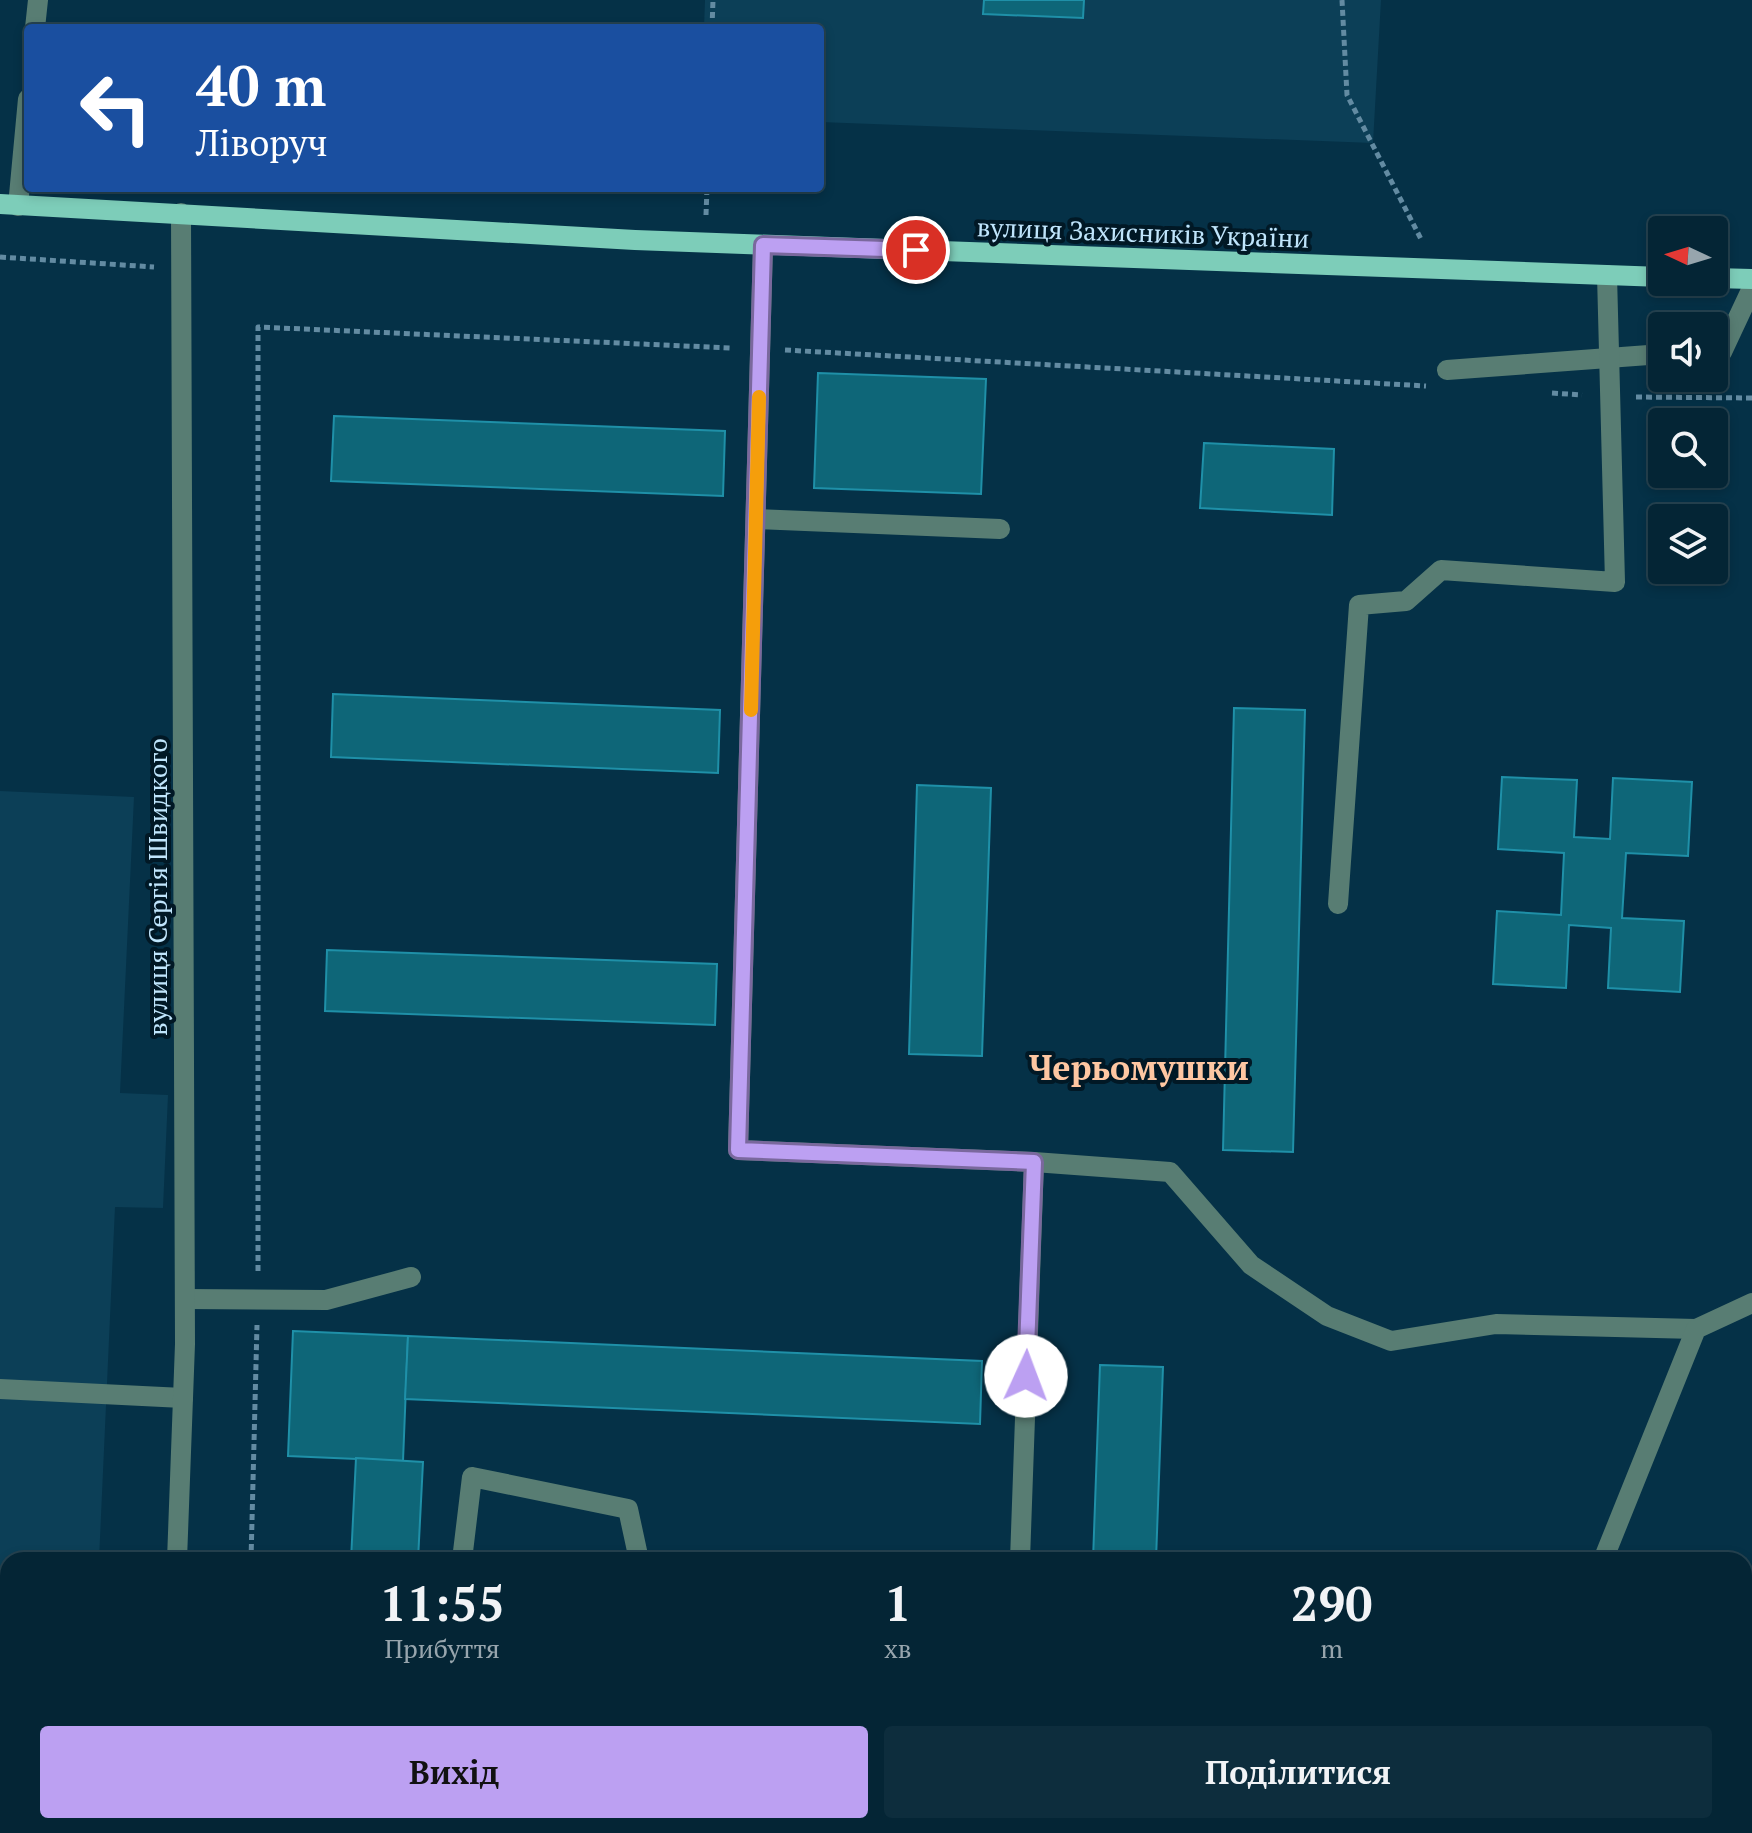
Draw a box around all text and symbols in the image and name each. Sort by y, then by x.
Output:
text: 40 m [196,48,326,122]
icon: left [64,56,168,160]
text: Ліворуч [196,119,328,166]
street label: вулиця Захисників України [976,209,1310,255]
pin [882,216,950,284]
north arrow [1648,216,1728,296]
map controls [1648,216,1728,584]
icon: arrive [894,228,938,272]
button: sound [1648,312,1728,392]
button: search [1648,408,1728,488]
button: layers [1648,504,1728,584]
street label: вулиця Сергія Швидкого [140,738,174,1036]
district label: Черьомушки [1029,1045,1249,1090]
position arrow [984,1334,1068,1418]
text: 11:55 [380,1571,505,1635]
text: 1 [884,1571,911,1635]
text: 290 [1291,1571,1372,1635]
text: Прибуття [384,1631,500,1665]
text: хв [884,1631,911,1665]
text: m [1320,1631,1343,1665]
button: Вихід [40,1726,868,1818]
button: Поділитися [884,1726,1712,1818]

